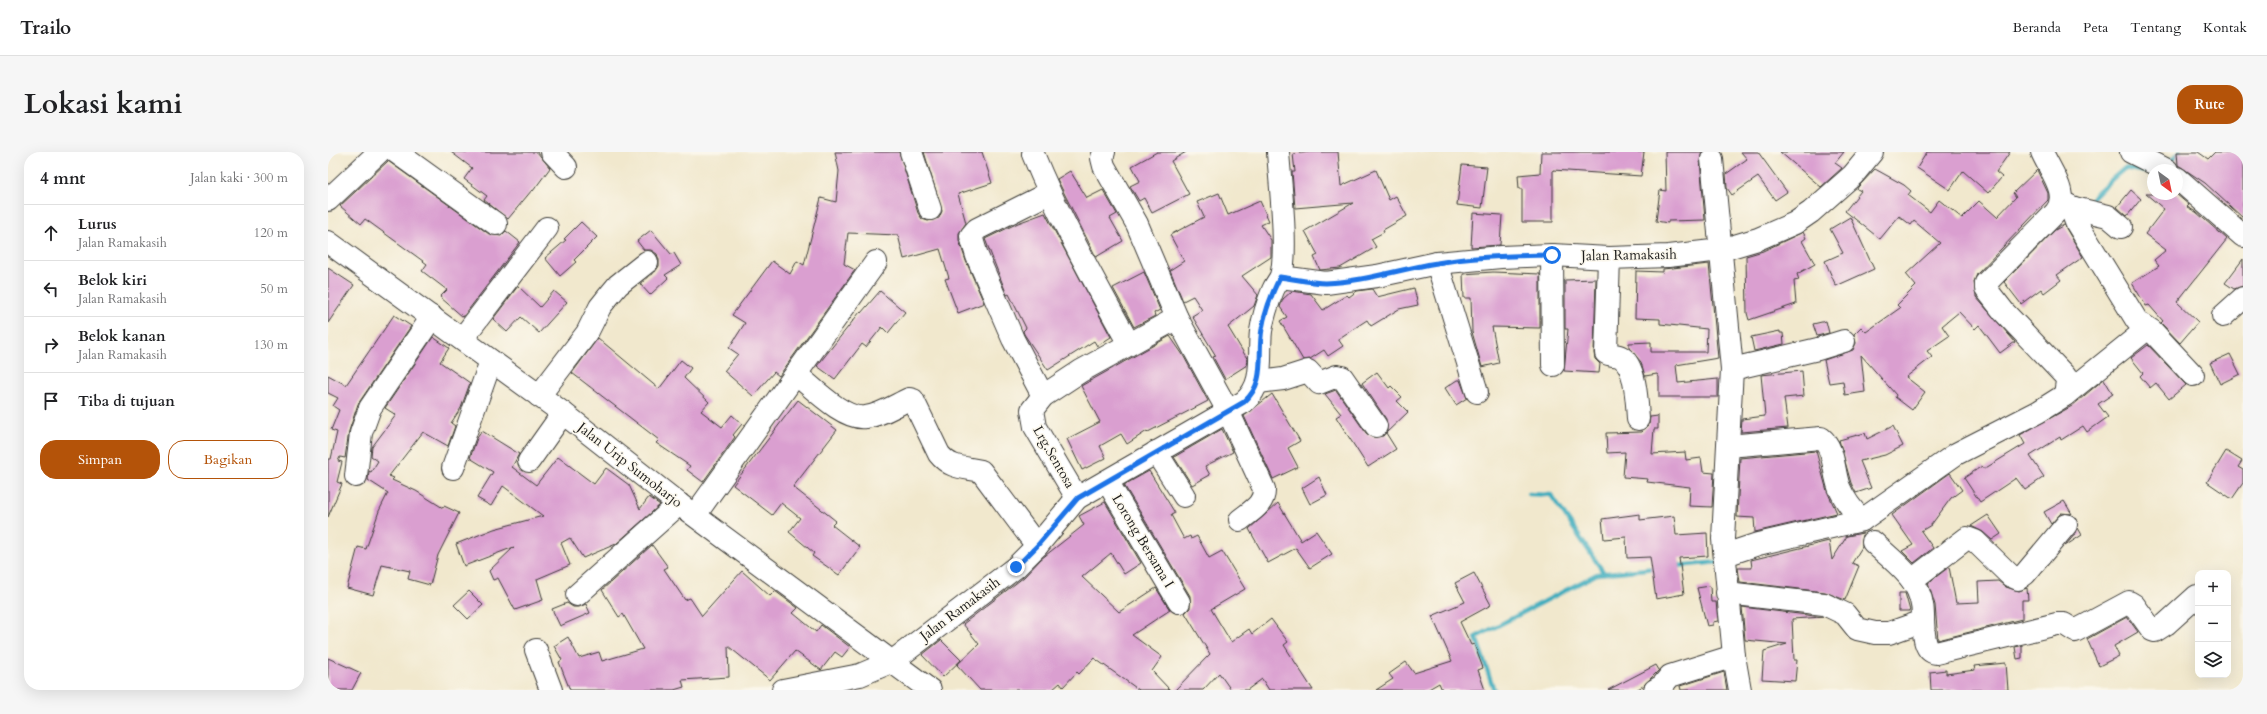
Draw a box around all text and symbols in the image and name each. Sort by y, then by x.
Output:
text: Trailo [20,15,71,41]
text: Beranda [2013,18,2061,37]
text: Peta [2083,18,2108,37]
text: Tentang [2130,18,2181,37]
text: Kontak [2203,18,2247,37]
text: Lokasi kami [24,85,182,123]
button: Rute [2177,85,2243,124]
north arrow [2147,164,2183,200]
text: 4 mnt [40,167,85,190]
text: Jalan kaki · 300 m [190,169,288,187]
text: Lurus [78,214,117,234]
icon: ahead [40,222,62,244]
text: 120 m [254,224,288,242]
text: Jalan Ramakasih [78,234,167,252]
street label: Jalan Ramakasih [1579,245,1677,265]
route start [1543,246,1561,264]
text: Belok kiri [78,270,147,290]
icon: left [40,278,62,300]
text: 50 m [260,280,288,298]
text: Jalan Ramakasih [78,290,167,308]
text: Belok kanan [78,326,166,346]
icon: right [40,334,62,356]
text: 130 m [254,336,288,354]
text: Jalan Ramakasih [78,346,167,364]
icon: arrive [40,390,62,412]
text: Tiba di tujuan [78,391,175,411]
street label: Jalan Urip Sumoharjo [572,417,687,512]
street label: Lrg.Sentosa [1029,422,1079,492]
button: Simpan [40,440,160,479]
button: Bagikan [168,440,288,479]
street label: Lorong Bersama I [1107,490,1179,592]
route end [1007,558,1025,576]
map controls [2195,570,2231,678]
button: + [2195,570,2231,606]
street label: Jalan Ramakasih [915,572,1004,647]
button: − [2195,606,2231,642]
button: layers [2195,642,2231,678]

